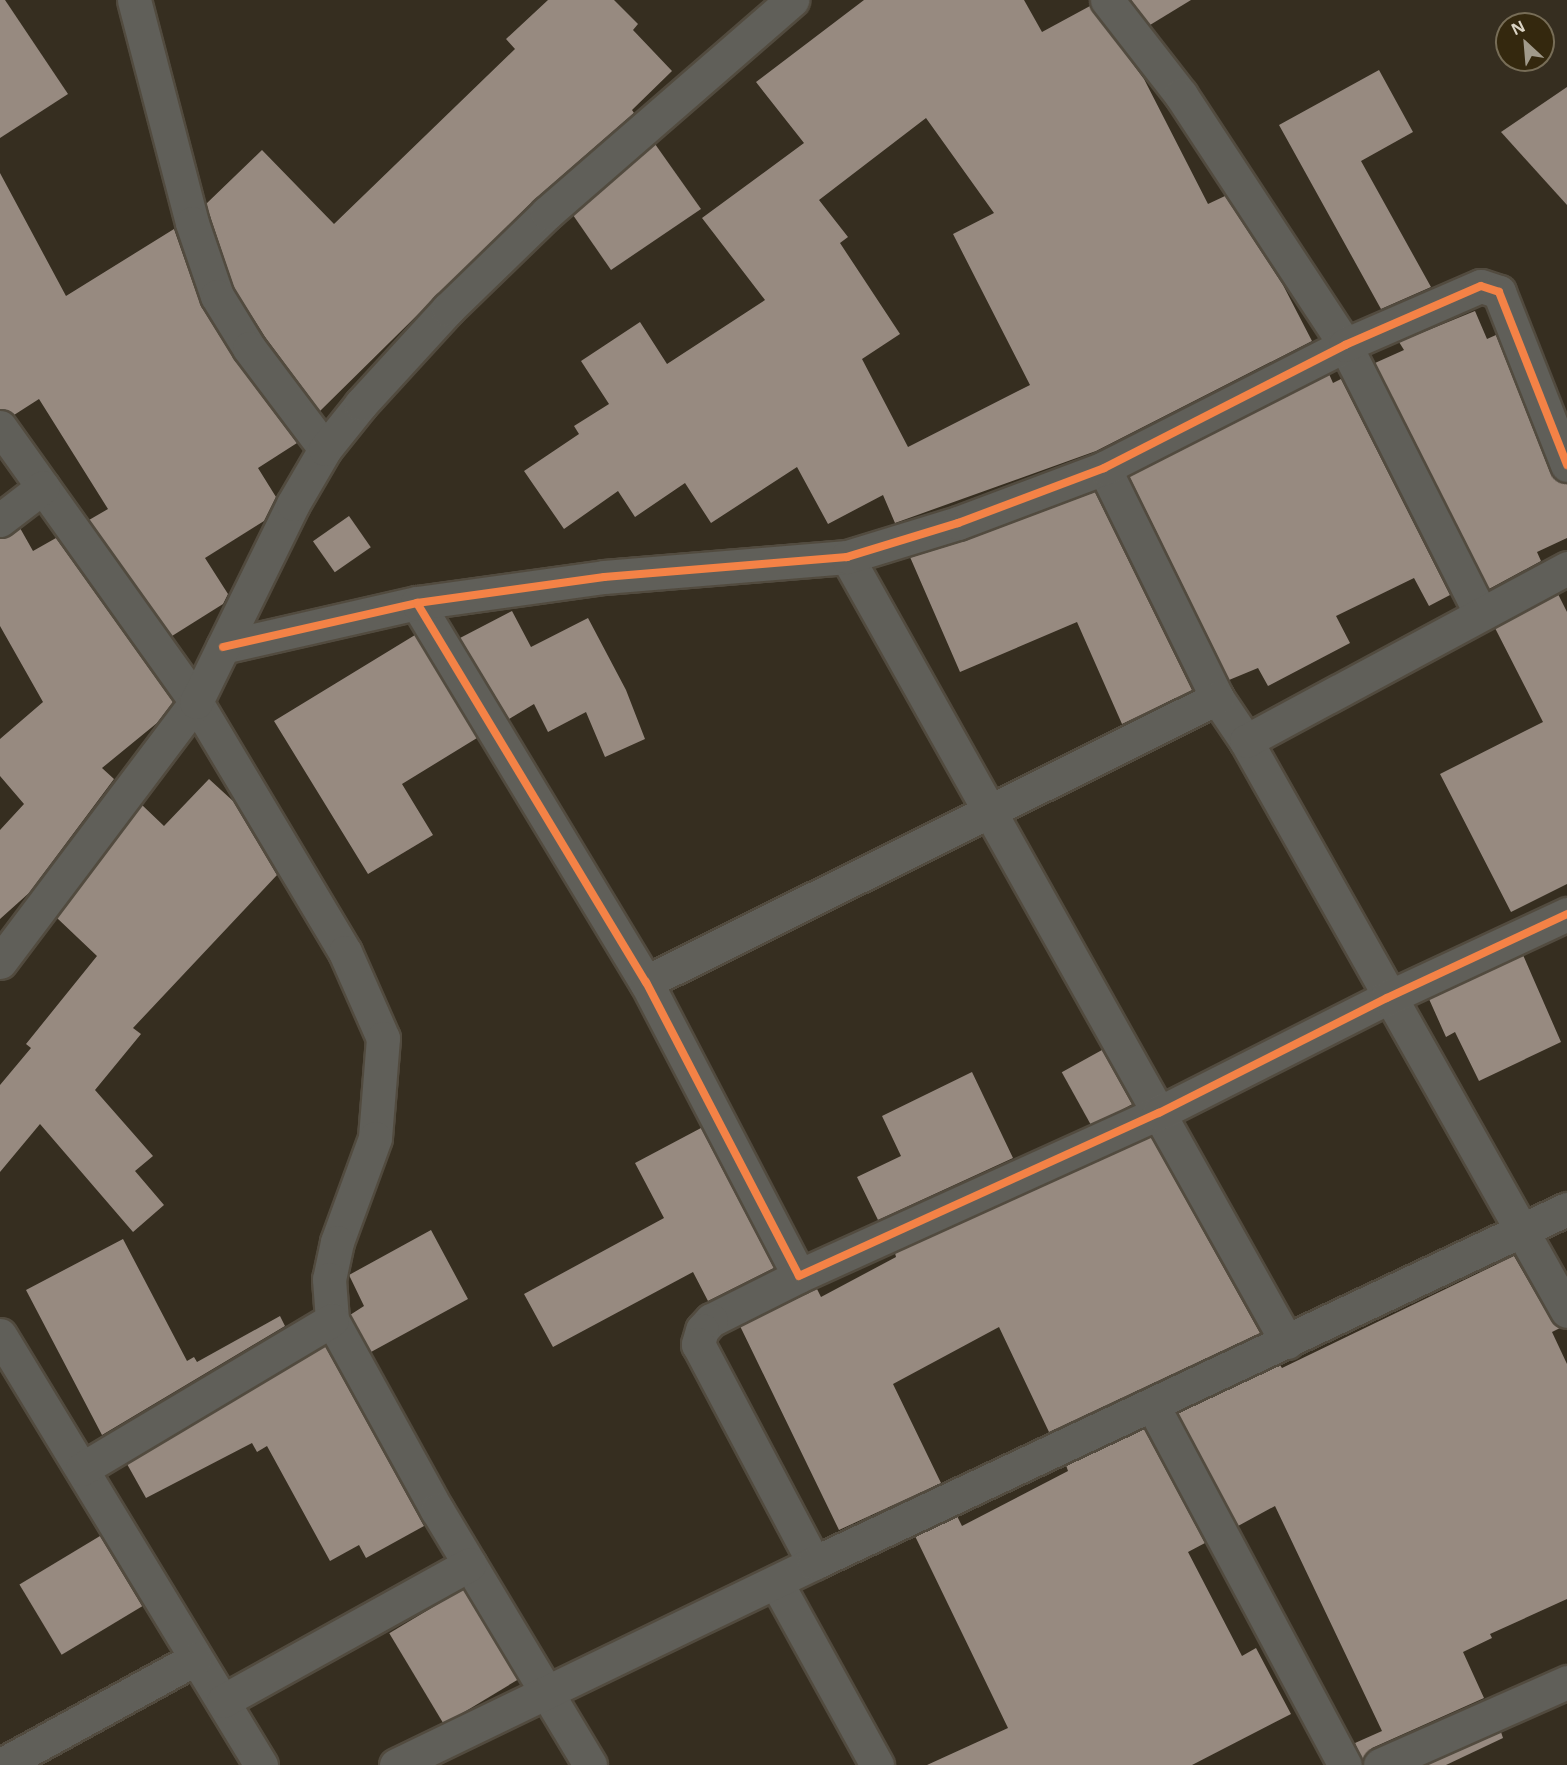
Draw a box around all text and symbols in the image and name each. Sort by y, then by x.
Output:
north arrow [1495,12,1555,72]
text: N [1507,15,1529,40]

